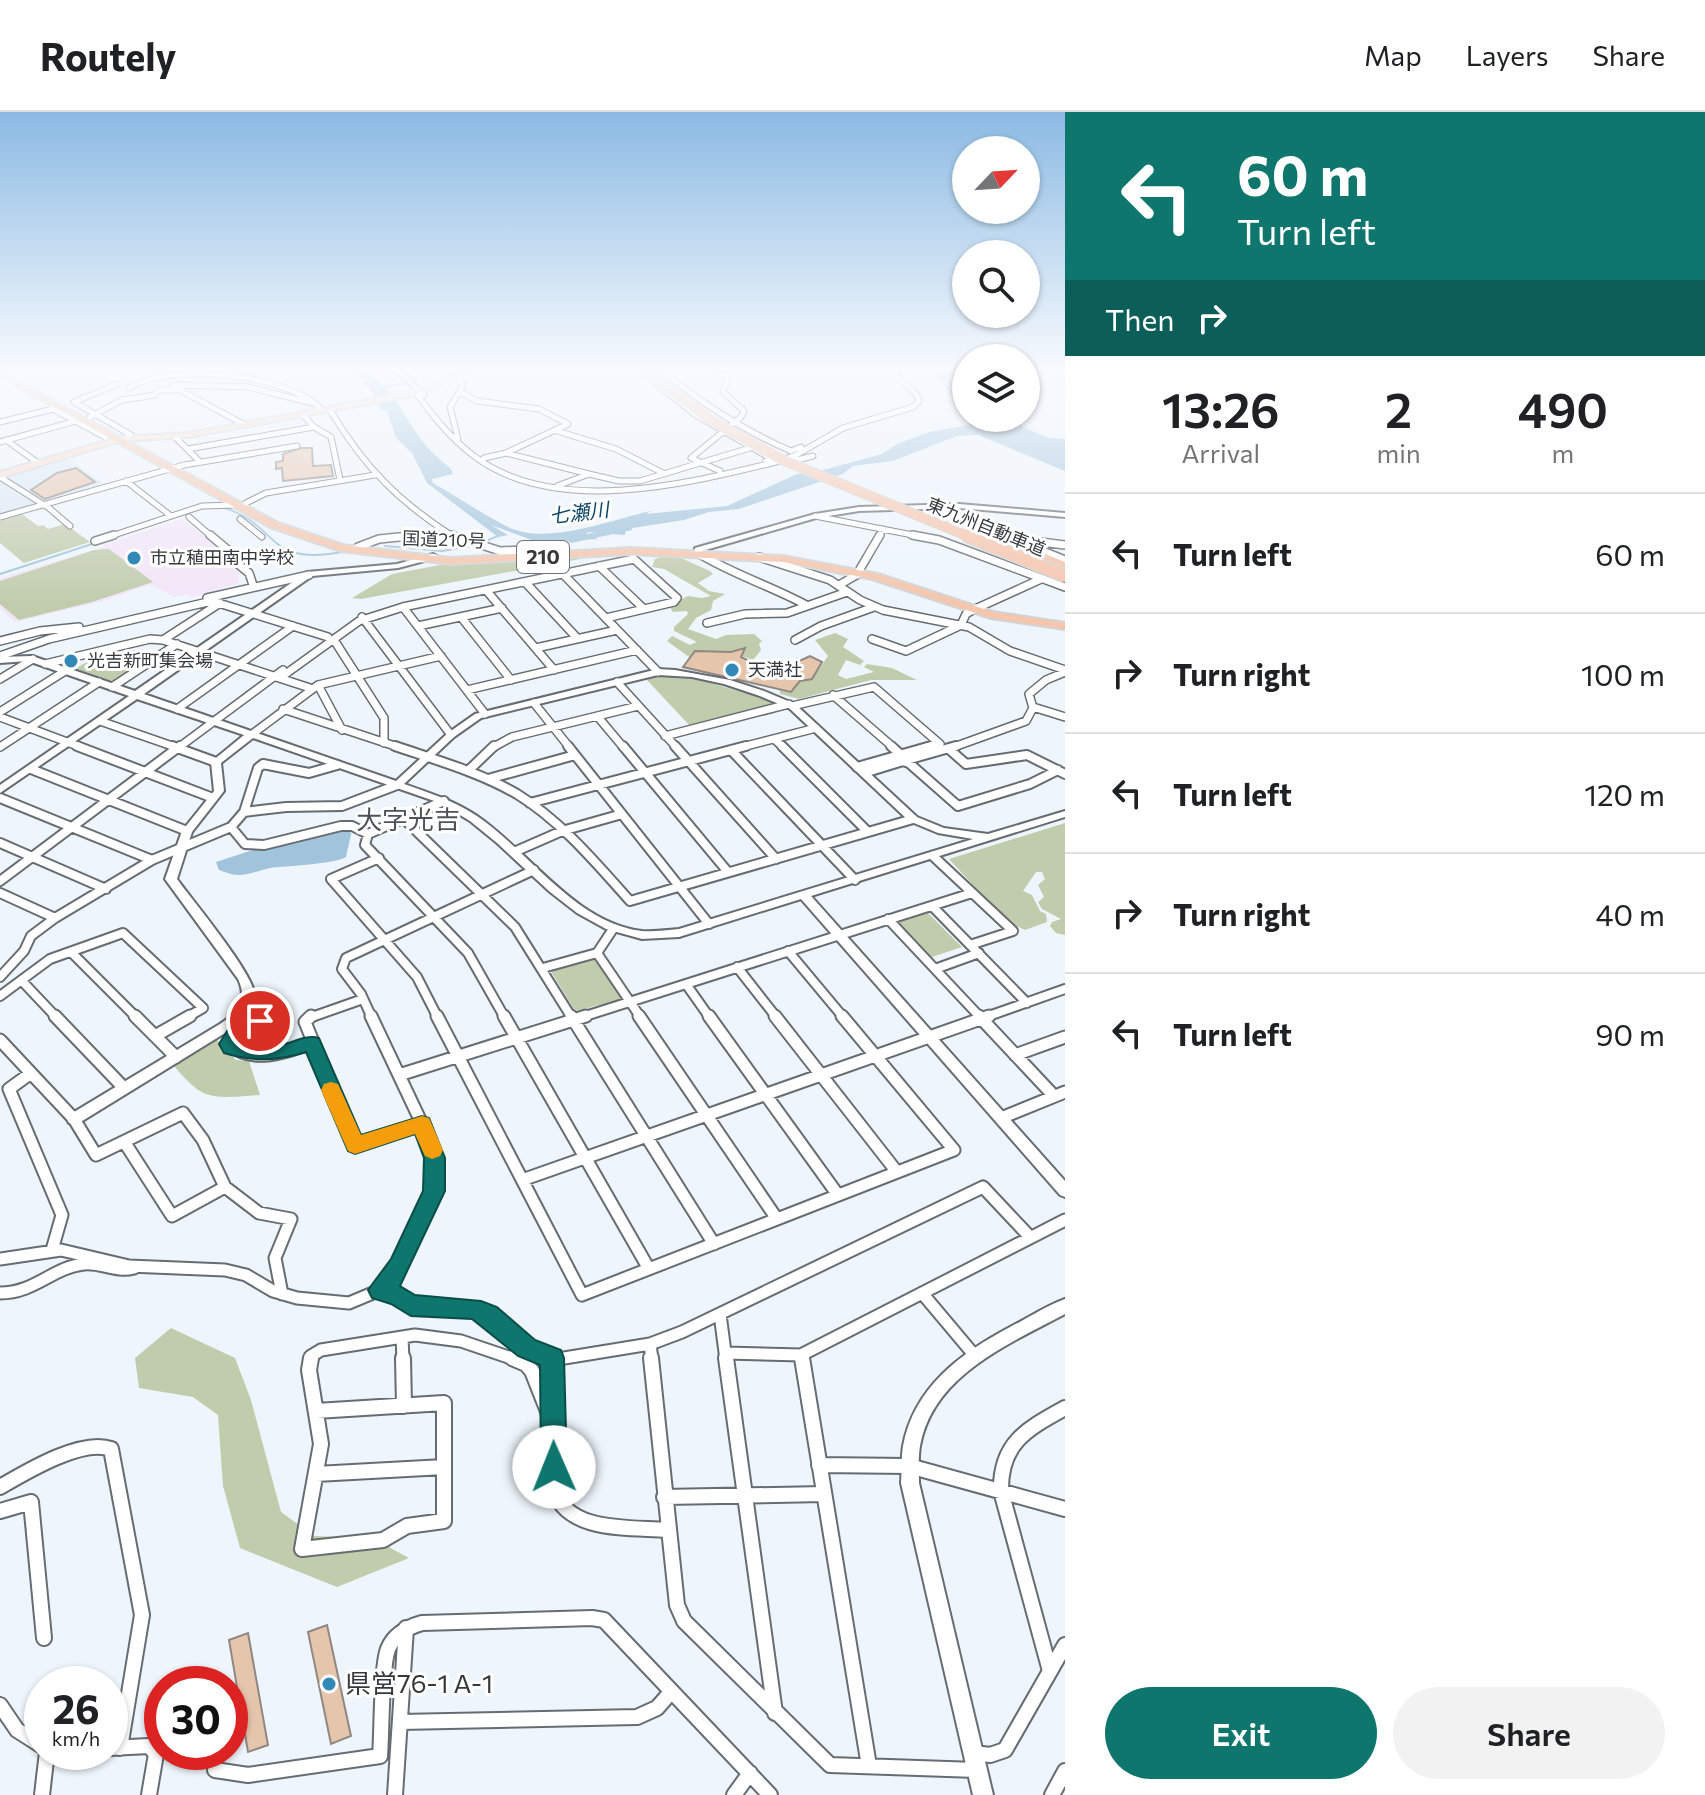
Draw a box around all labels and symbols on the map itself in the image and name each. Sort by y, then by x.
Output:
north arrow [952,136,1040,224]
street label: 東九州自動車道 [924,492,1049,560]
water label: 七瀬川 [548,496,612,528]
street label: 国道210号 [402,527,486,551]
road number: 210 [517,541,569,573]
place label: 市立稙田南中学校 [150,546,294,568]
marker: 市立稙田南中学校 [125,549,143,567]
place label: 光吉新町集会場 [87,649,213,671]
marker: 光吉新町集会場 [62,652,80,670]
place label: 天満社 [748,658,802,680]
marker: 天満社 [723,661,741,679]
district label: 大字光吉 [356,803,460,834]
pin [226,987,294,1055]
position arrow [512,1425,596,1509]
speed limit sign: 30 [144,1666,248,1770]
place label: 県営76-1 A-1 [345,1667,493,1698]
marker: 県営76-1 A-1 [320,1675,338,1693]

